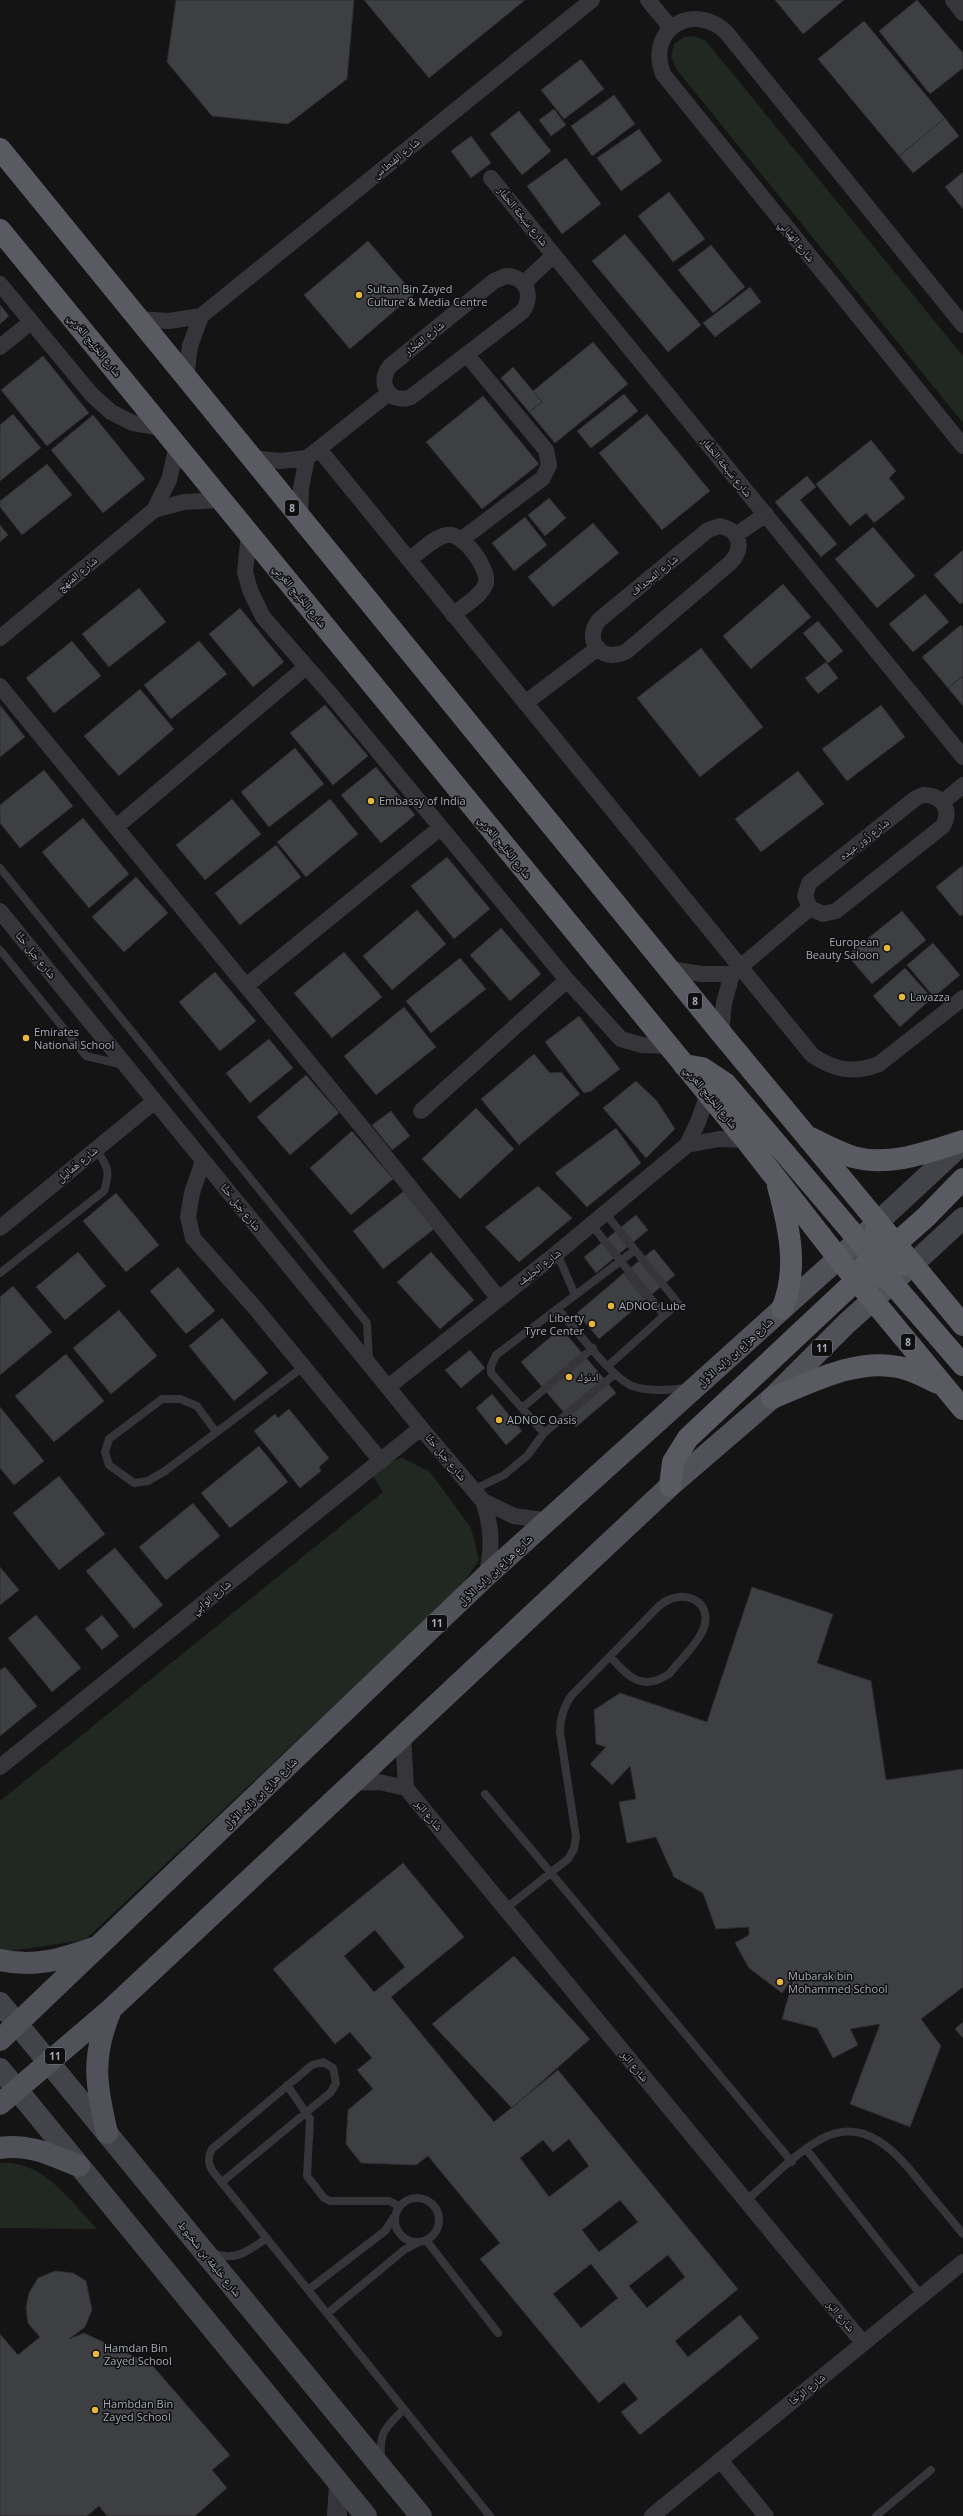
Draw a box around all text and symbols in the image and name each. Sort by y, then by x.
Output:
street label: شارع الفِنطاس [369,134,423,181]
street label: شارع سَبخة الحَفَّار [494,182,552,249]
street label: شارع الهَيَّالي [775,217,819,266]
place label: Sultan Bin Zayed Culture & Media Centre [367,281,488,309]
marker: Sultan Bin Zayed Culture & Media Centre [354,290,364,300]
street label: شارع الخَلِيج العَربِي [64,310,126,381]
street label: شارع المَحَّار [400,317,447,359]
street label: شارع سَبخة الحَفَّار [698,433,756,500]
road number: 8 [285,500,299,516]
street label: شارع المِجداف [627,551,681,599]
street label: شارع المَنهَج [53,552,100,595]
street label: شارع الخَلِيج العَربِي [269,561,331,632]
place label: Embassy of India [379,793,466,808]
marker: Embassy of India [366,796,376,806]
street label: شارع الخَلِيج العَربِي [474,812,536,883]
street label: شارع زُور عِيده [836,814,892,863]
street label: شارع جَبَل حَتَّا [13,928,60,982]
place label: European Beauty Saloon [806,934,879,962]
marker: European Beauty Saloon [882,943,892,953]
place label: Lavazza [910,989,950,1004]
marker: Lavazza [897,992,907,1002]
road number: 8 [688,993,702,1009]
place label: Emirates National School [34,1024,114,1052]
marker: Emirates National School [21,1033,31,1043]
street label: شارع الخَلِيج العَربِي [680,1062,742,1133]
street label: شارع هَمالِيل [53,1142,101,1185]
street label: شارع جَبَل حَتَّا [218,1180,265,1234]
street label: شارع الحِلِيف [514,1245,564,1288]
place label: ADNOC Lube [619,1298,686,1313]
marker: ADNOC Lube [606,1301,616,1311]
place label: Liberty Tyre Center [524,1310,585,1338]
street label: شارع هزاع بن زايد الأول [694,1314,776,1390]
marker: Liberty Tyre Center [587,1319,597,1329]
road number: 8 [901,1334,915,1350]
road number: 11 [812,1340,832,1356]
place label: ادنوك [577,1369,598,1384]
marker: ادنوك [564,1372,574,1382]
place label: ADNOC Oasis [507,1412,577,1427]
marker: ADNOC Oasis [494,1415,504,1425]
street label: شارع جَبَل حَتَّا [422,1430,470,1483]
street label: شارع هزاع بن زايد الأول [454,1531,535,1608]
street label: شارع الوابِي [188,1576,235,1619]
road number: 11 [427,1615,447,1631]
street label: شارع هزاع بن زايد الأول [220,1754,300,1832]
street label: شارع البَر [411,1795,447,1834]
place label: Mubarak bin Mohammed School [788,1968,888,1996]
marker: Mubarak bin Mohammed School [775,1977,785,1987]
street label: شارع البَر [617,2046,653,2085]
road number: 11 [45,2048,65,2064]
street label: شارع خليفة بن شخبوط [175,2218,246,2300]
street label: شارع البَر [823,2296,859,2334]
place label: Hamdan Bin Zayed School [104,2340,172,2368]
marker: Hamdan Bin Zayed School [91,2349,101,2359]
street label: شارع الرَّخا [785,2369,828,2408]
place label: Hambdan Bin Zayed School [103,2396,173,2424]
marker: Hambdan Bin Zayed School [90,2405,100,2415]

